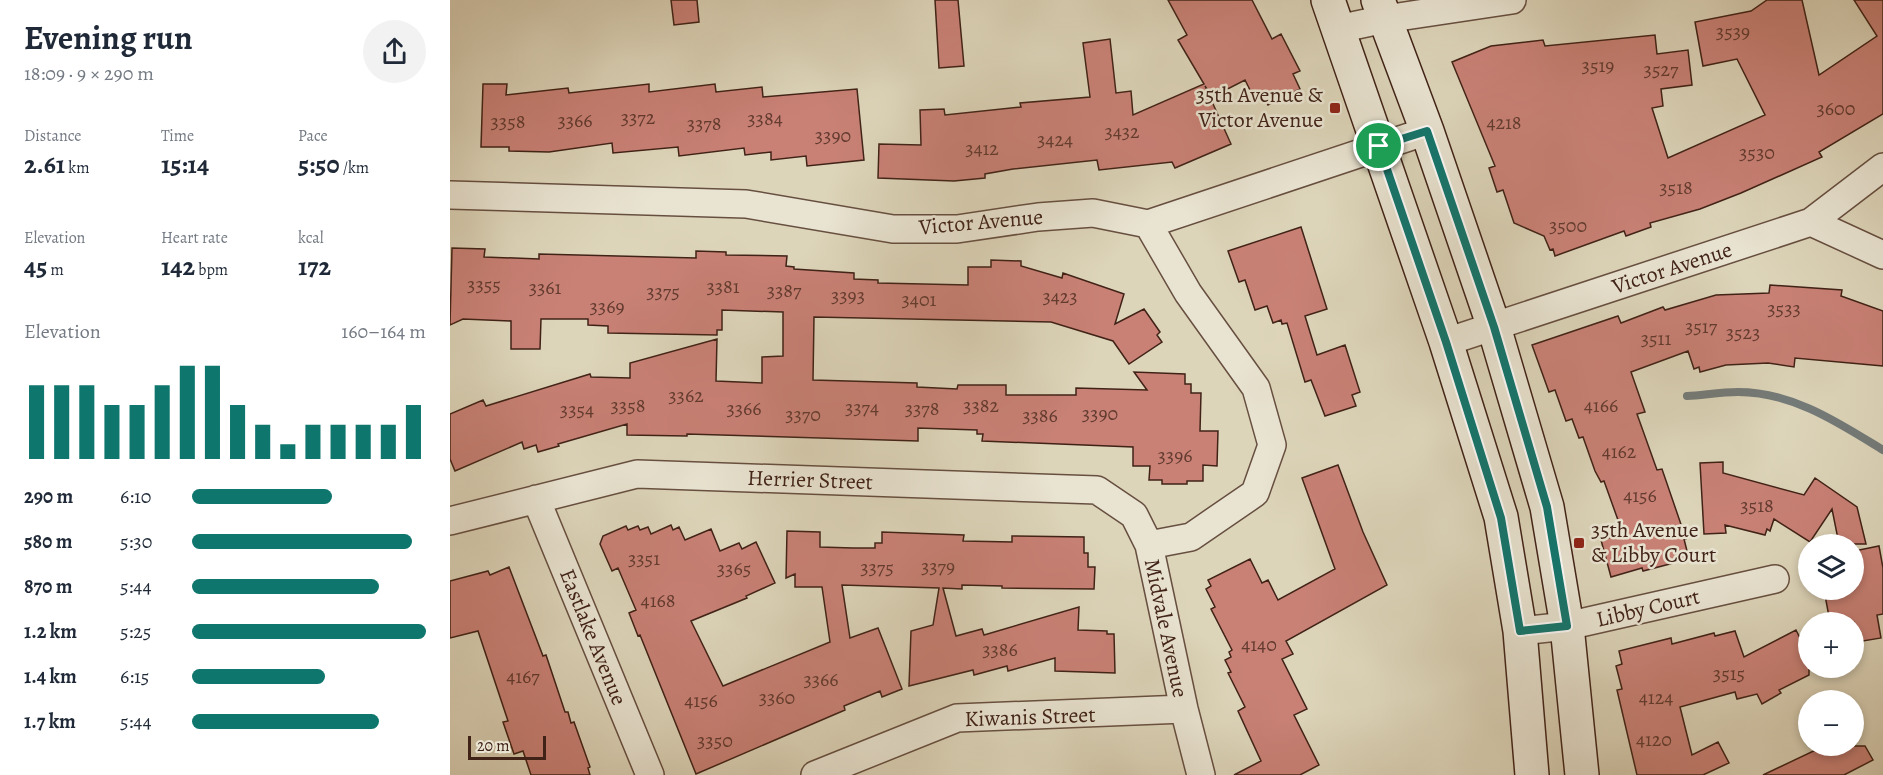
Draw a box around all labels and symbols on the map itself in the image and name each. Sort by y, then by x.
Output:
house number: 3539 [1716,18,1750,45]
house number: 3519 [1582,52,1614,79]
house number: 3527 [1644,56,1679,83]
place label: 35th Avenue & Victor Avenue [1196,80,1324,135]
house number: 3600 [1817,95,1855,122]
marker: 35th Avenue & Victor Avenue [1328,101,1342,115]
house number: 3372 [621,104,656,131]
house number: 3384 [747,105,783,132]
house number: 3366 [557,107,593,134]
house number: 3358 [491,108,525,135]
house number: 4218 [1486,109,1522,136]
house number: 3378 [687,110,721,137]
house number: 3432 [1104,118,1140,145]
pin [1353,120,1404,171]
house number: 3390 [815,122,851,149]
house number: 3424 [1037,126,1073,153]
house number: 3412 [965,135,999,162]
house number: 3530 [1739,139,1775,166]
house number: 3518 [1659,174,1693,201]
street label: Victor Avenue [917,202,1044,242]
house number: 3500 [1549,212,1587,239]
street label: Victor Avenue [1607,234,1736,302]
house number: 3355 [467,271,501,298]
house number: 3381 [706,273,740,300]
house number: 3361 [529,274,562,301]
house number: 3387 [767,277,802,304]
house number: 3375 [646,278,680,305]
house number: 3393 [831,282,865,309]
house number: 3423 [1042,283,1078,310]
house number: 3401 [902,286,937,313]
house number: 3369 [590,293,624,320]
house number: 3533 [1767,295,1801,322]
house number: 3517 [1685,313,1718,340]
house number: 3523 [1726,319,1760,346]
house number: 3511 [1641,325,1671,352]
house number: 3362 [668,382,704,409]
house number: 3358 [611,392,645,419]
house number: 3382 [963,392,999,419]
house number: 4166 [1584,392,1618,419]
house number: 3374 [845,394,879,421]
house number: 3366 [726,395,762,422]
house number: 3378 [905,395,939,422]
house number: 3354 [560,396,594,423]
house number: 3390 [1082,400,1118,427]
house number: 3370 [785,401,821,428]
house number: 3386 [1022,402,1058,429]
house number: 4162 [1602,438,1637,465]
house number: 3396 [1158,442,1192,469]
street label: Herrier Street [747,463,873,497]
house number: 4156 [1623,482,1657,509]
house number: 3518 [1740,492,1774,519]
place label: 35th Avenue & Libby Court [1591,515,1716,570]
marker: 35th Avenue & Libby Court [1572,536,1586,550]
house number: 3351 [628,545,660,572]
house number: 3379 [921,553,955,580]
house number: 3375 [860,554,894,581]
house number: 3365 [717,555,751,582]
street label: Midvale Avenue [1137,556,1195,700]
street label: Eastlake Avenue [552,564,634,710]
street label: Libby Court [1593,582,1703,634]
house number: 4168 [641,587,675,614]
house number: 4140 [1241,631,1277,658]
house number: 3386 [982,636,1018,663]
house number: 3515 [1713,660,1745,687]
house number: 4167 [506,663,540,690]
house number: 3366 [803,666,839,693]
house number: 3360 [759,684,795,711]
house number: 4124 [1639,684,1673,711]
house number: 4156 [684,687,718,714]
street label: Kiwanis Street [964,700,1096,734]
house number: 4120 [1636,726,1672,753]
house number: 3350 [697,727,733,754]
scale bar [468,733,546,760]

